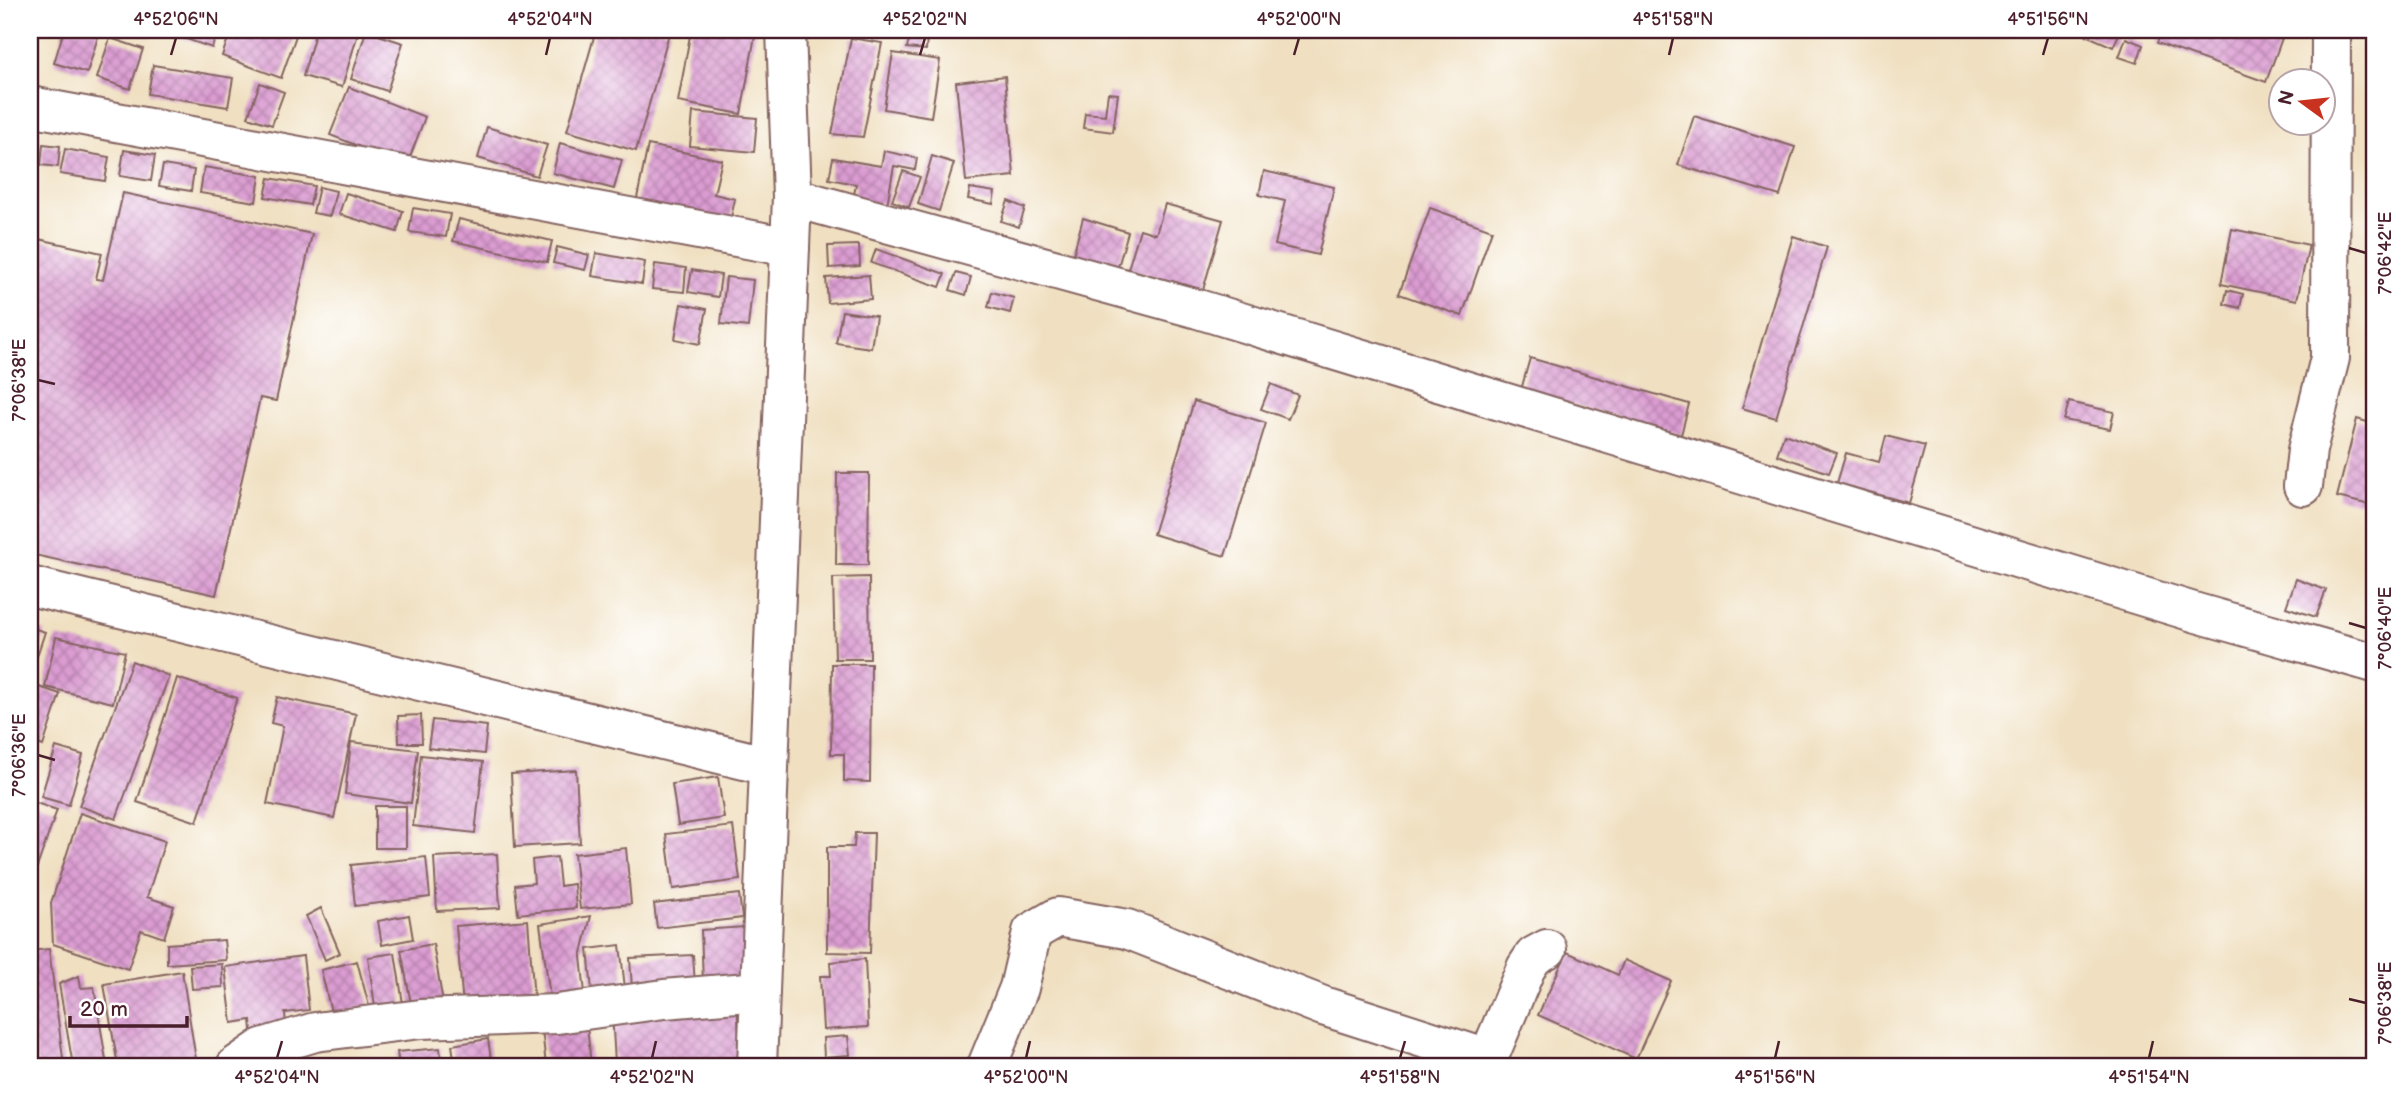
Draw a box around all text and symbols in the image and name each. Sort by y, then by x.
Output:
text: 4°52'06"N [133,9,219,30]
text: 4°52'04"N [507,9,593,30]
text: 4°52'02"N [883,9,967,30]
text: 4°52'00"N [1257,9,1341,30]
text: 4°51'58"N [1633,9,1713,30]
text: 4°51'56"N [2007,9,2089,30]
north arrow [2268,66,2338,136]
text: N [2274,88,2300,108]
text: 7°06'42"E [2375,211,2396,294]
text: 7°06'38"E [9,338,30,421]
text: 7°06'40"E [2375,586,2396,669]
text: 7°06'36"E [9,713,30,797]
text: 7°06'38"E [2375,961,2396,1044]
scale bar [70,984,187,1028]
text: 20 m [80,997,128,1022]
text: 4°52'04"N [234,1067,320,1088]
text: 4°52'02"N [610,1067,694,1088]
text: 4°52'00"N [984,1067,1068,1088]
text: 4°51'58"N [1360,1067,1440,1088]
text: 4°51'56"N [1734,1067,1816,1088]
text: 4°51'54"N [2108,1067,2190,1088]

